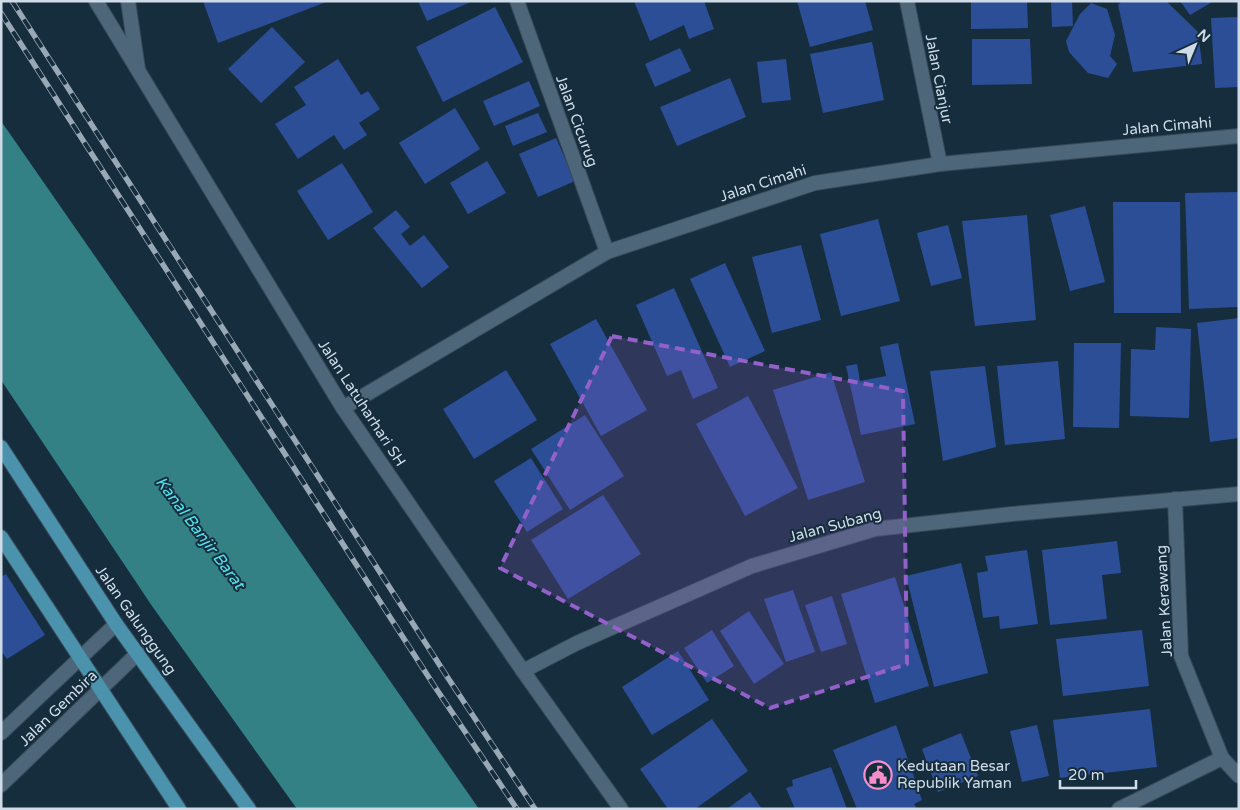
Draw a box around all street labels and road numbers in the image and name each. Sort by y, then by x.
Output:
street label: Jalan Cianjur [921,33,957,126]
street label: Jalan Cicurug [552,73,602,169]
street label: Jalan Cimahi [1121,113,1213,139]
street label: Jalan Cimahi [717,161,809,205]
street label: Jalan Latuharhari SH [314,336,410,470]
street label: Jalan Subang [787,504,883,546]
street label: Jalan Kerawang [1152,545,1176,657]
street label: Jalan Galunggung [92,562,180,678]
street label: Jalan Gembira [15,666,101,750]

